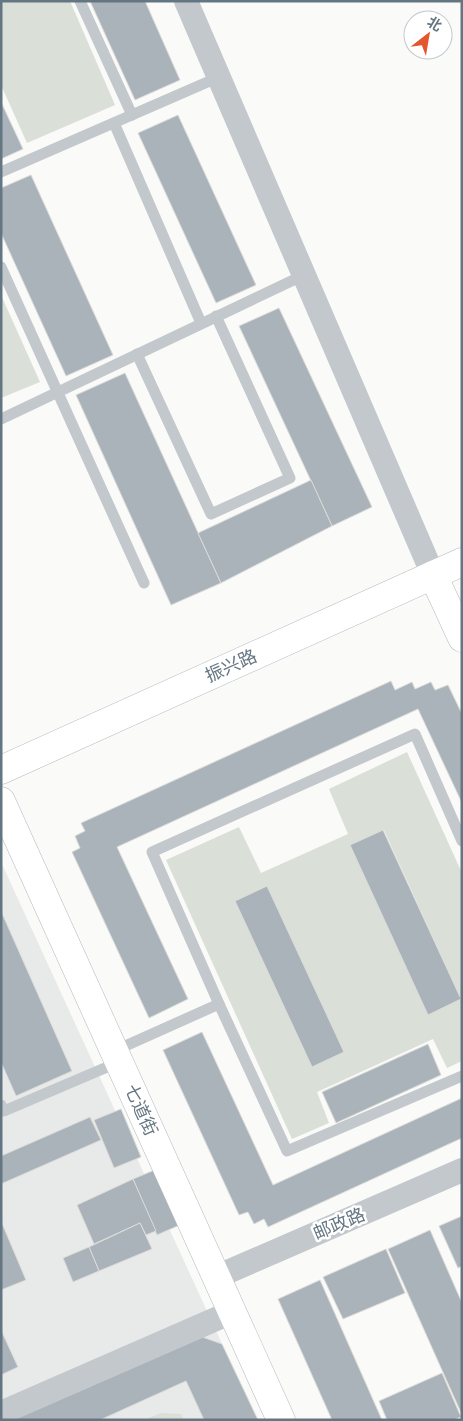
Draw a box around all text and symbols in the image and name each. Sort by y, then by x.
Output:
north arrow [403,10,453,60]
text: 北 [424,13,445,35]
street label: 振兴路 [202,645,260,687]
street label: 七道街 [120,1081,162,1139]
street label: 邮政路 [310,1203,368,1245]

